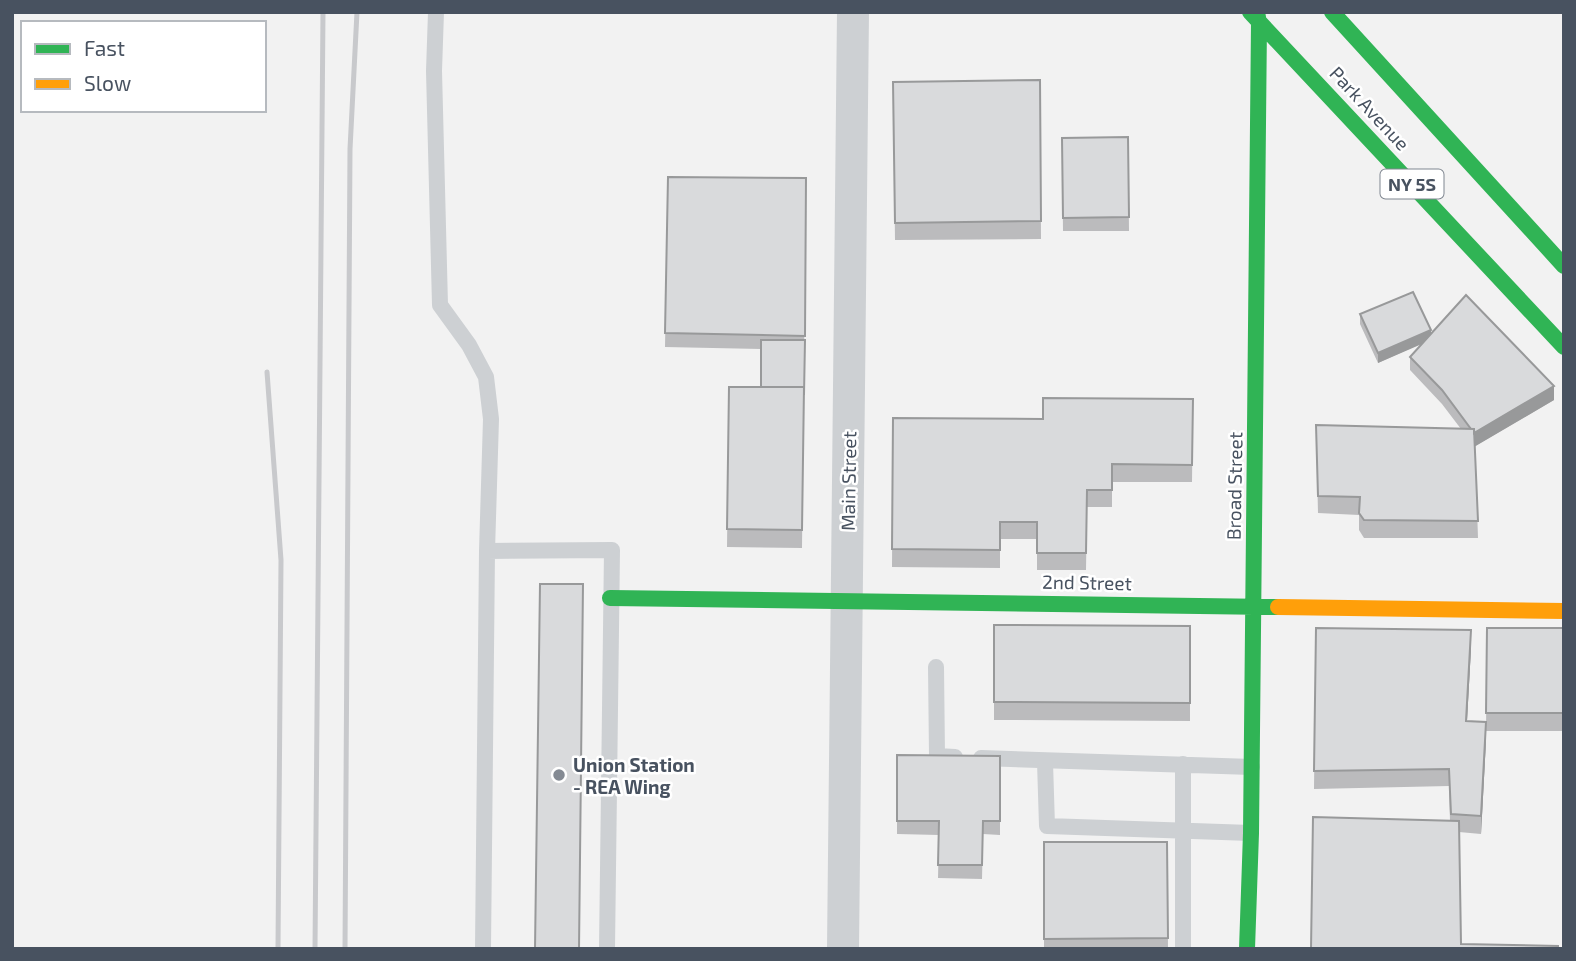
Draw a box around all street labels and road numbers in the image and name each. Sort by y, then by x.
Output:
street label: Park Avenue [1325,61,1415,155]
road number: NY 5S [1380,169,1444,198]
street label: Main Street [836,431,860,531]
street label: Broad Street [1222,432,1246,540]
street label: 2nd Street [1042,570,1132,594]

